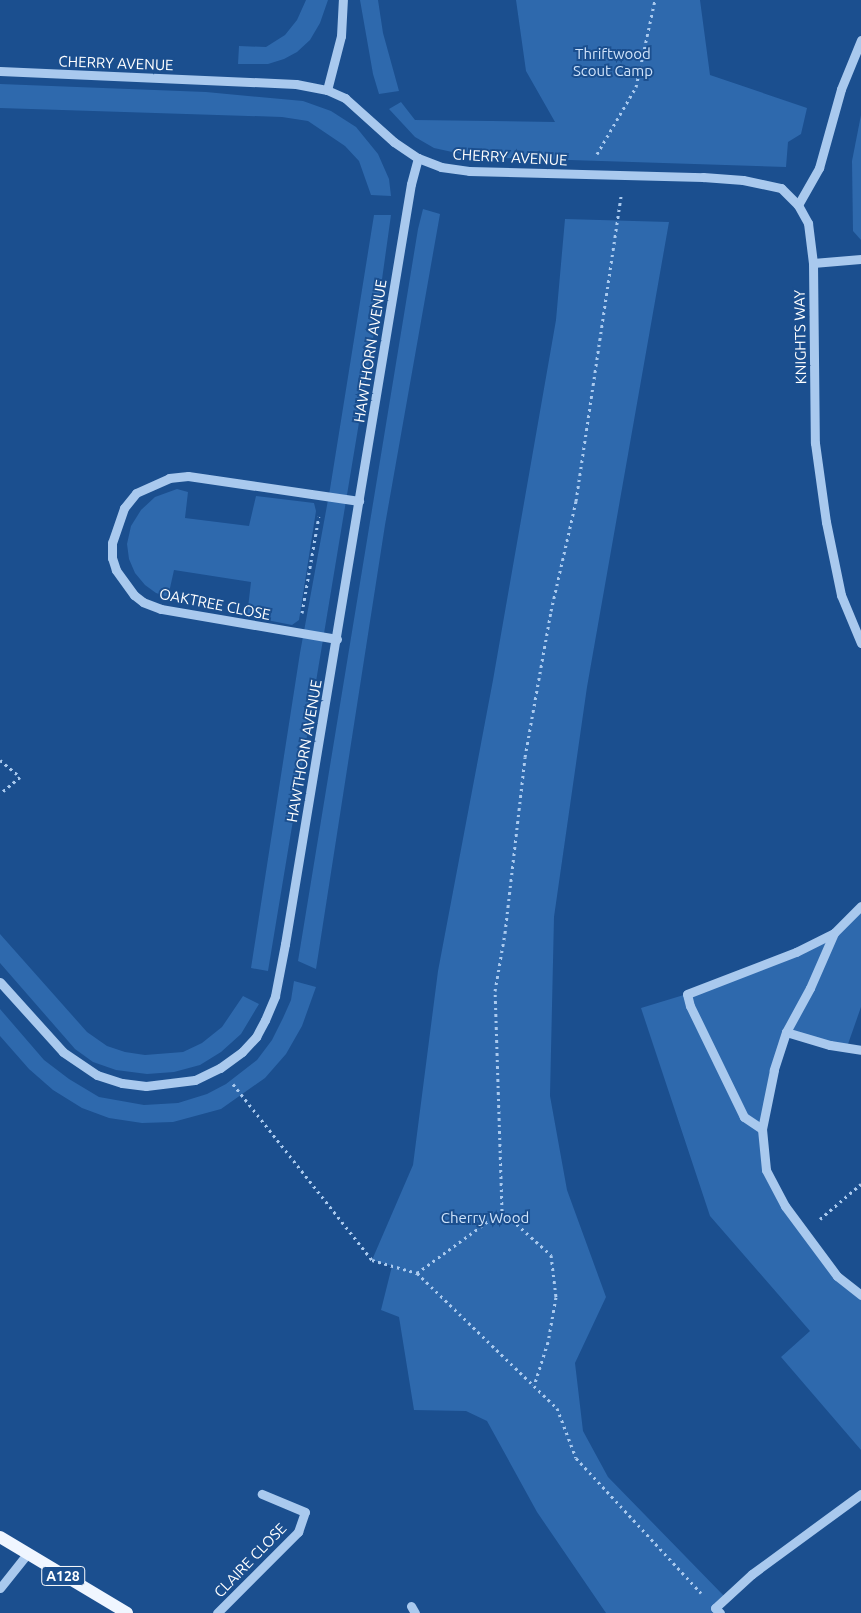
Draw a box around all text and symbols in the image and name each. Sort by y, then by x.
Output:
park label: Thriftwood Scout Camp [573,44,653,79]
street label: CHERRY AVENUE [58,52,174,74]
street label: CHERRY AVENUE [452,145,568,169]
street label: HAWTHORN AVENUE [350,278,390,424]
street label: KNIGHTS WAY [790,289,810,385]
street label: OAKTREE CLOSE [158,584,272,624]
street label: HAWTHORN AVENUE [283,678,325,824]
park label: Cherry Wood [441,1209,529,1227]
street label: CLAIRE CLOSE [210,1519,290,1601]
road number: A128 [40,1564,86,1588]

